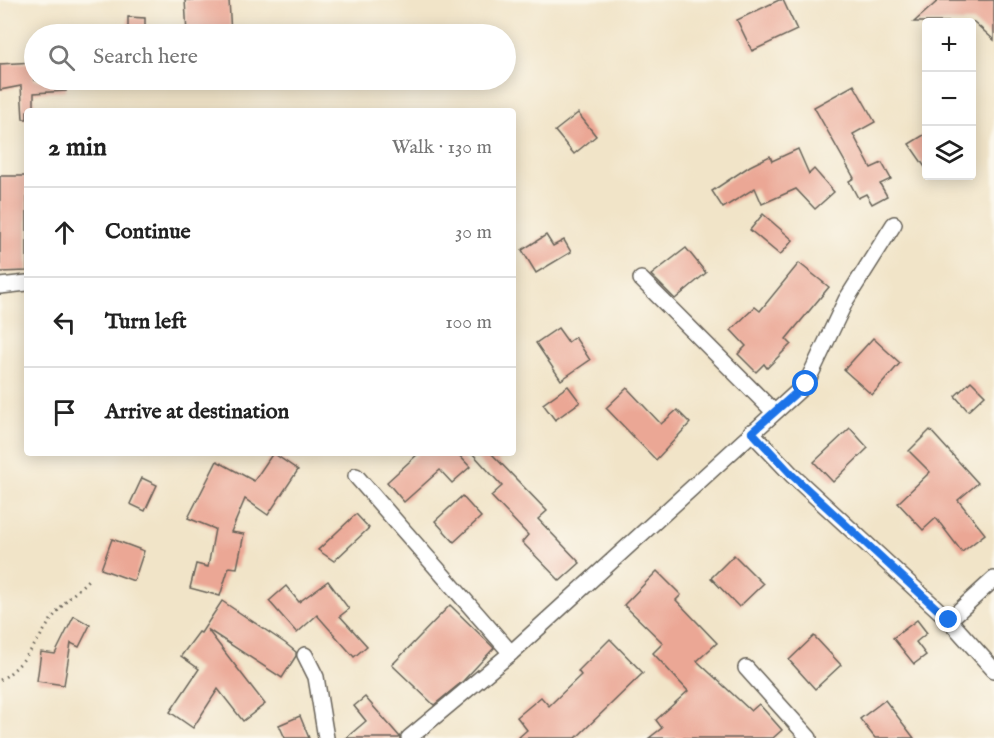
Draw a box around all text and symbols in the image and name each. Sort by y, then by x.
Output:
map controls [922,18,976,180]
button: + [922,18,976,72]
search box [24,24,516,90]
icon: search [45,41,78,74]
text: Search here [93,43,198,71]
button: − [922,72,976,126]
button: layers [922,126,976,180]
text: 2 min [48,131,107,164]
text: Walk · 130 m [392,135,492,160]
icon: ahead [48,216,81,249]
text: Continue [105,218,191,246]
text: 30 m [455,220,492,245]
icon: left [48,306,81,339]
text: Turn left [105,308,187,336]
text: 100 m [445,310,492,335]
route start [792,370,818,396]
icon: arrive [48,396,81,429]
text: Arrive at destination [105,398,289,426]
route end [935,606,961,632]

